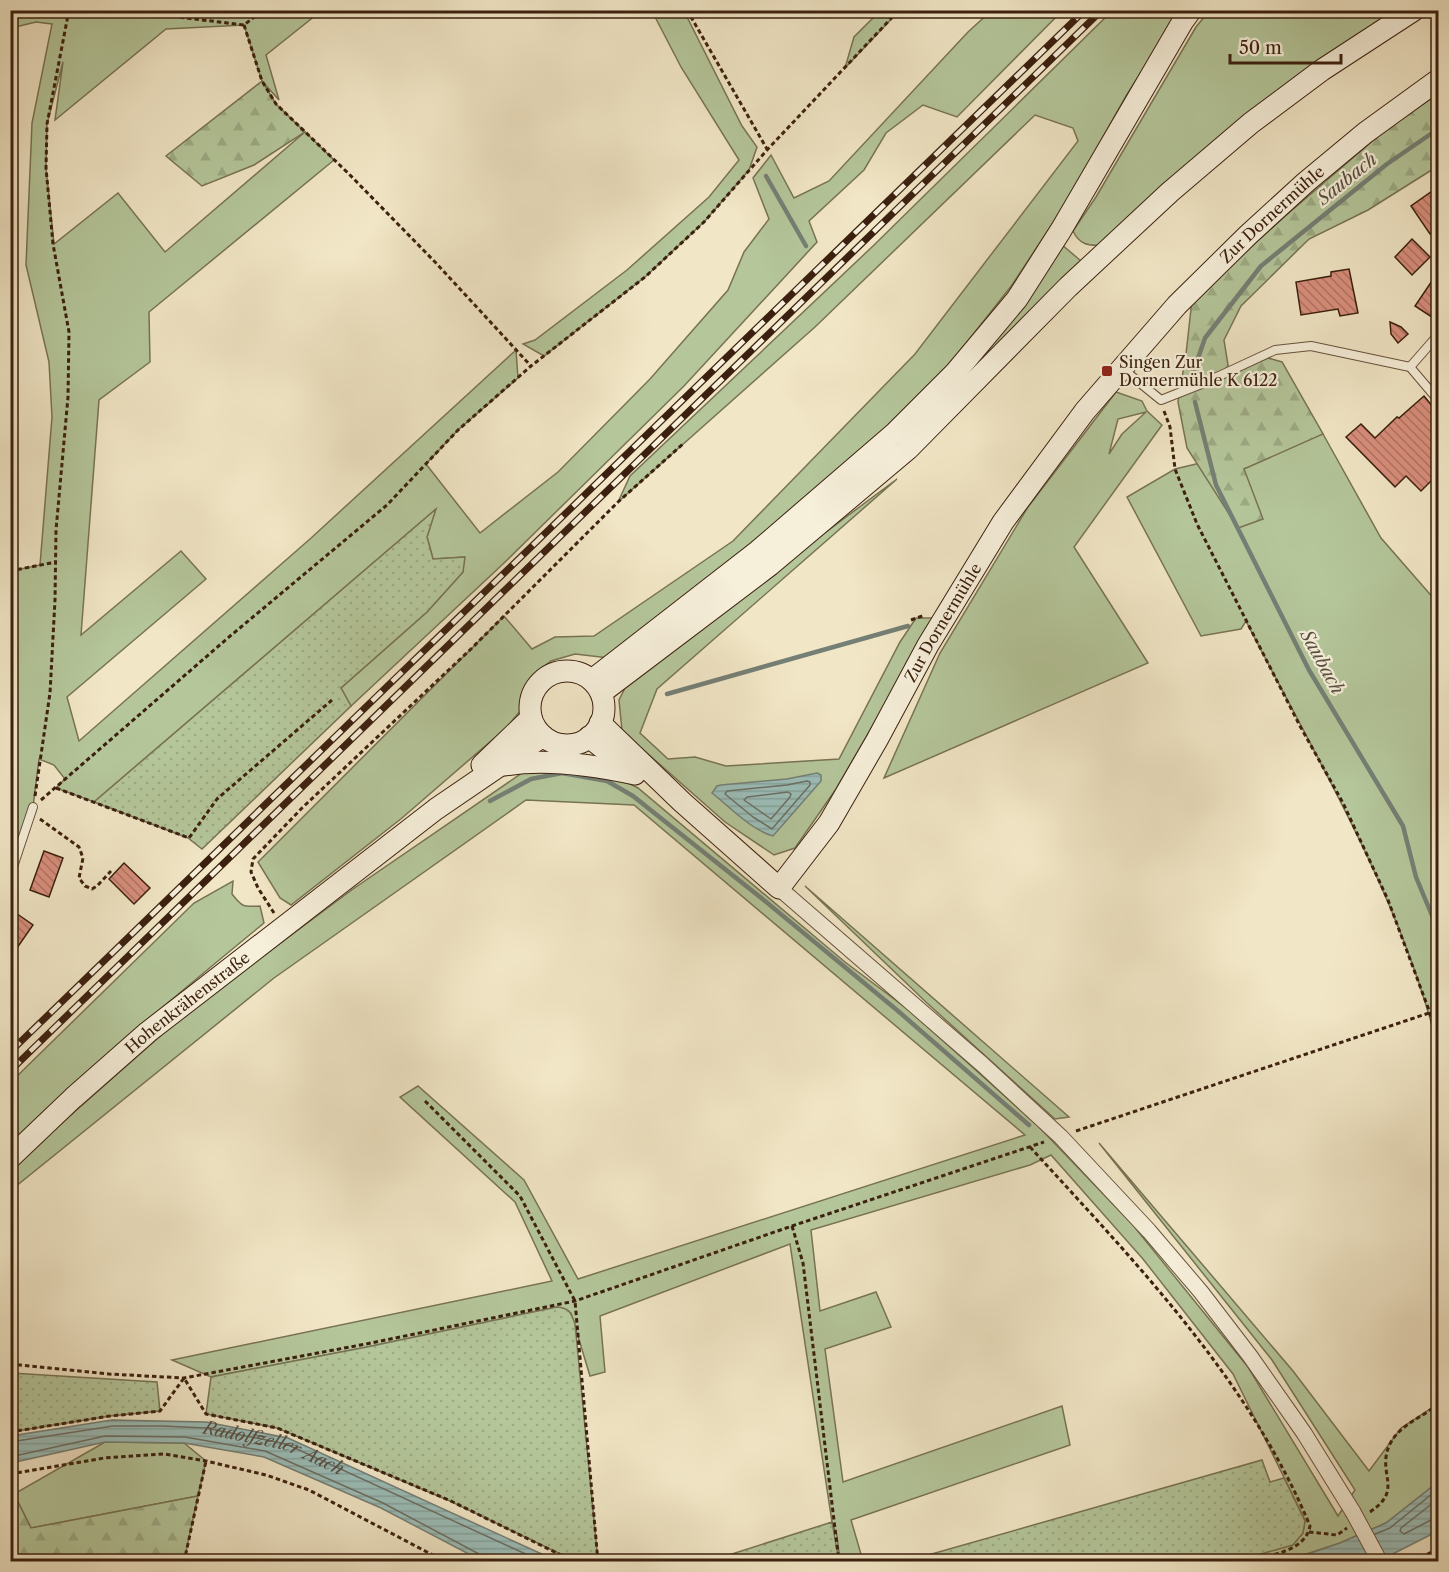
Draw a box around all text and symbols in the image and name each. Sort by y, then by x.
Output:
scale bar [1230,27,1341,65]
text: 50 m [1239,37,1282,59]
water label: Saubach [1312,148,1381,210]
street label: Zur Dornermühle [1216,161,1328,267]
place label: Singen Zur Dornermühle K 6122 [1119,352,1278,390]
marker: Singen Zur Dornermühle K 6122 [1100,364,1114,378]
street label: Zur Dornermühle [900,559,986,686]
water label: Saubach [1295,625,1349,698]
street label: Hohenkrähenstraße [121,947,254,1058]
water label: Radolfzeller Aach [199,1416,347,1480]

